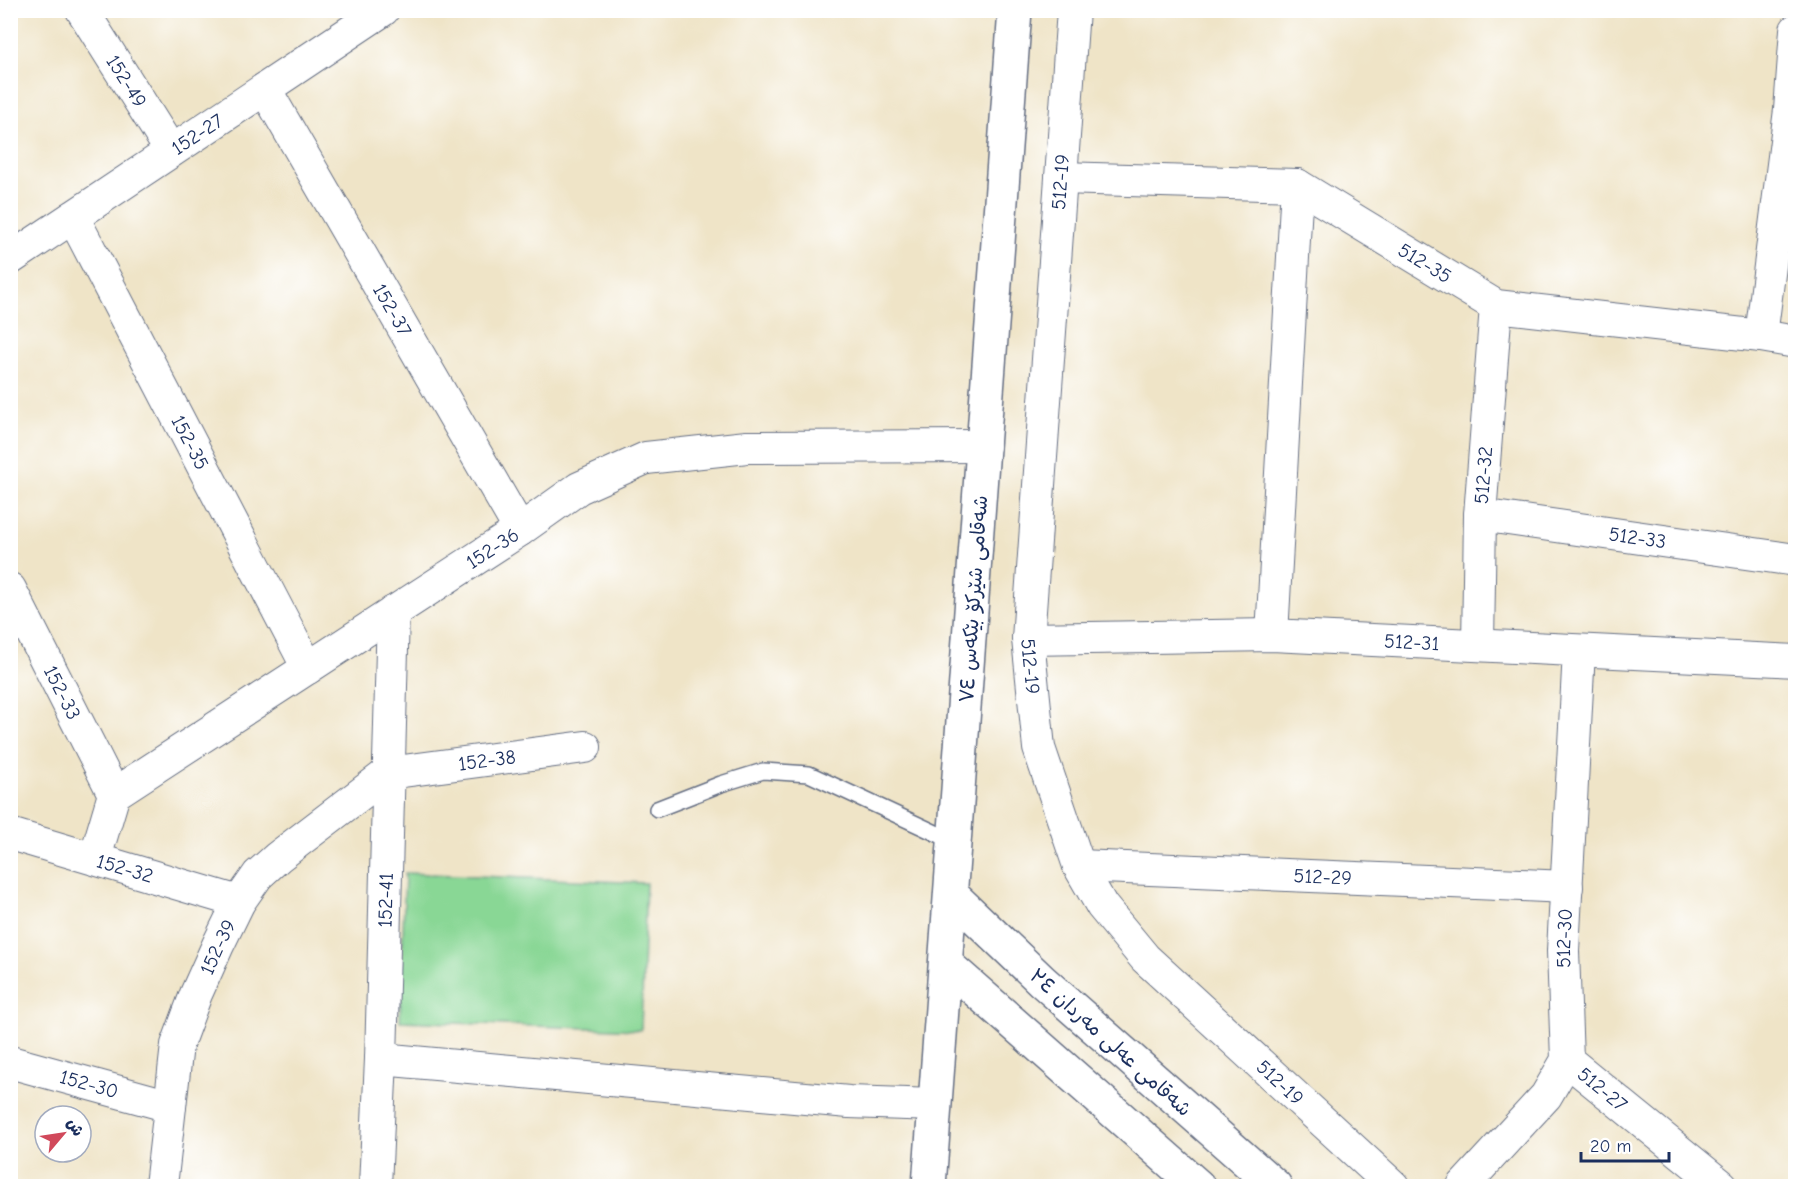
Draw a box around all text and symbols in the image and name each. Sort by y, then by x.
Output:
street label: 152-49 [101,51,152,112]
street label: 152-27 [167,109,228,160]
street label: 512-19 [1047,153,1074,211]
street label: 512-35 [1394,238,1456,288]
street label: 152-37 [368,280,417,341]
street label: 152-35 [166,411,214,474]
street label: 512-32 [1470,445,1497,505]
street label: شەقامی شێرکۆ بێکەس ٧٤ [955,494,993,704]
street label: 512-33 [1607,522,1667,553]
street label: 152-36 [462,523,523,574]
street label: 512-31 [1384,630,1440,655]
street label: 512-19 [1016,637,1044,695]
street label: 152-33 [39,662,85,724]
street label: 152-38 [457,745,517,776]
street label: 152-32 [94,849,156,888]
street label: 512-29 [1293,864,1352,890]
street label: 152-41 [374,872,398,928]
street label: 512-30 [1552,908,1577,968]
street label: 152-39 [195,916,241,978]
street label: شەقامی عەلی مەردان ٣٤ [1024,964,1196,1122]
street label: 512-19 [1252,1055,1308,1110]
street label: 512-27 [1573,1062,1632,1117]
street label: 152-30 [57,1065,121,1103]
north arrow [33,1104,93,1164]
text: ش [63,1115,87,1139]
scale bar [1581,1125,1670,1163]
text: 20 m [1590,1136,1631,1157]

